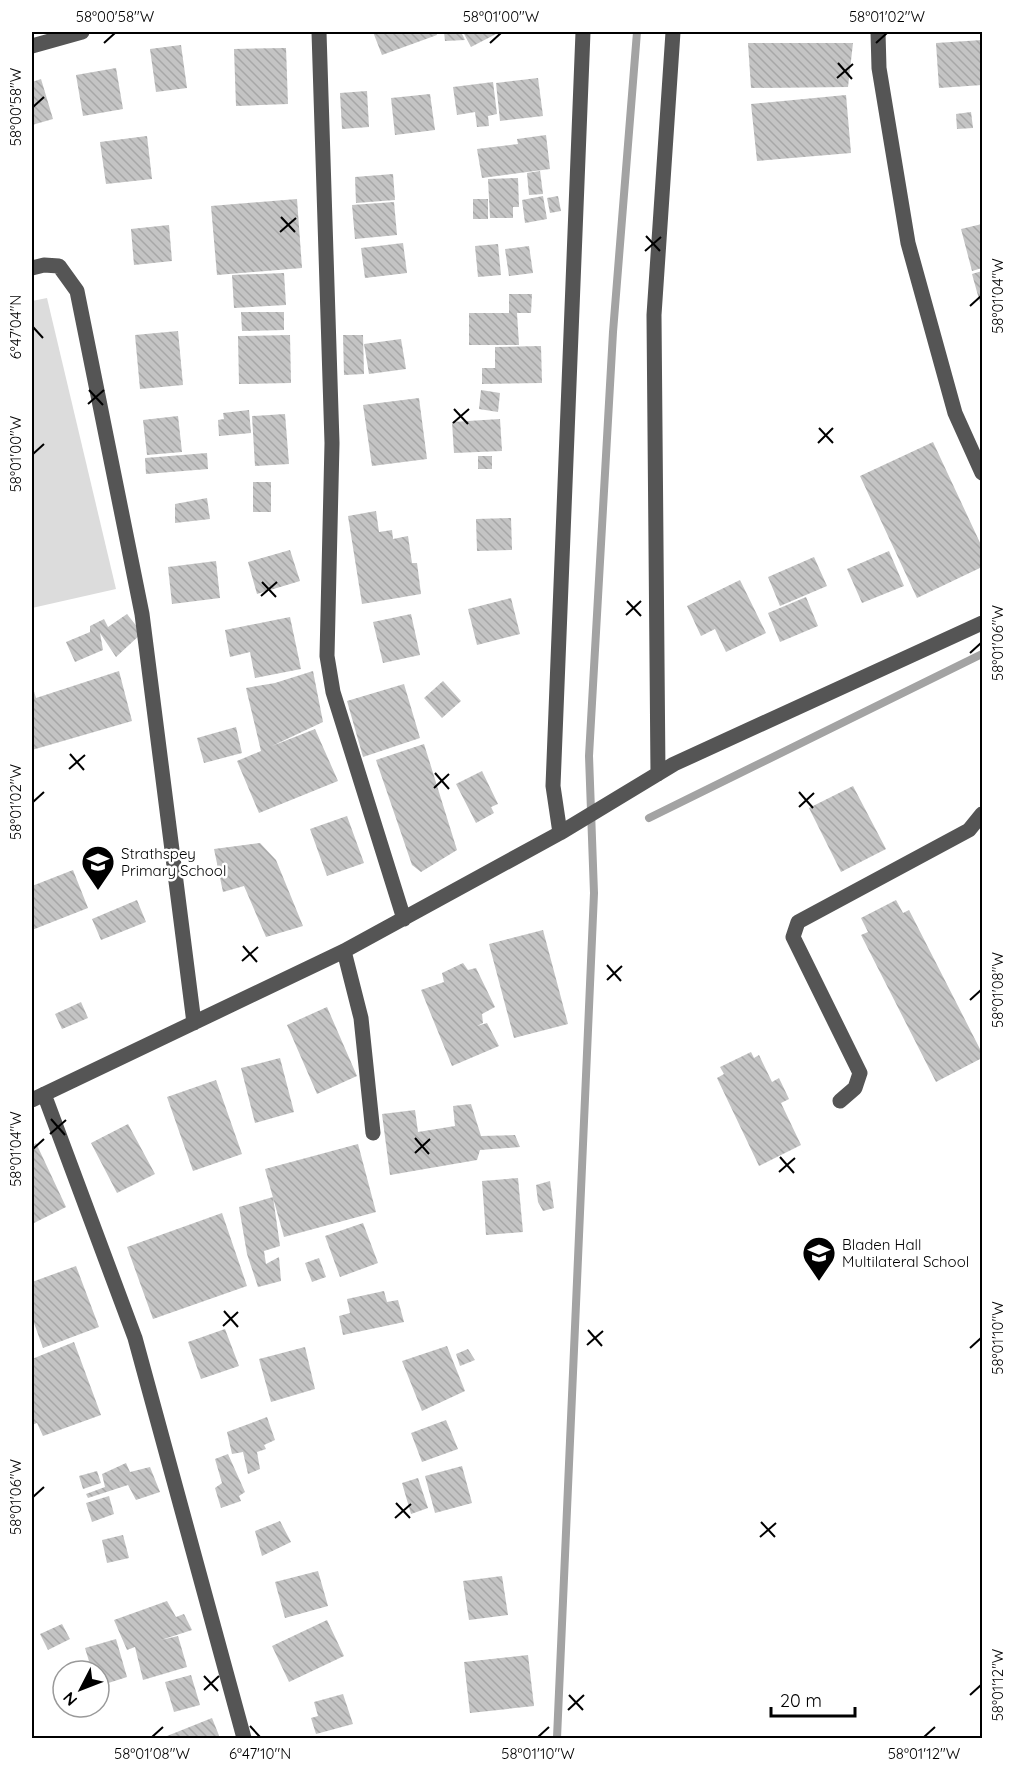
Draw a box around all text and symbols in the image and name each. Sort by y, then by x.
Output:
text: 58°00'58"W [76,7,155,26]
text: 58°01'00"W [463,7,540,26]
text: 58°01'02"W [849,7,926,26]
text: 58°00'58"W [6,67,25,146]
text: 58°01'04"W [988,258,1007,334]
text: 6°47'04"N [6,295,25,359]
text: 58°01'00"W [6,415,25,492]
text: 58°01'06"W [988,605,1007,681]
text: 58°01'02"W [6,763,25,840]
school or university icon: Strathspey Primary School [80,844,116,891]
place label: Strathspey Primary School [121,844,226,880]
text: 58°01'08"W [988,952,1007,1028]
text: 58°01'04"W [6,1111,25,1187]
school or university icon: Bladen Hall Multilateral School [801,1235,837,1282]
place label: Bladen Hall Multilateral School [842,1235,969,1271]
text: 58°01'10"W [988,1301,1007,1375]
text: 58°01'06"W [6,1459,25,1535]
text: 58°01'12"W [988,1648,1007,1721]
north arrow [51,1659,111,1719]
scale bar [771,1680,855,1718]
text: N [58,1688,81,1710]
text: 20 m [780,1689,822,1712]
text: 58°01'08"W [114,1744,190,1763]
text: 6°47'10"N [229,1744,291,1763]
text: 58°01'10"W [501,1744,575,1763]
text: 58°01'12"W [888,1744,961,1763]

